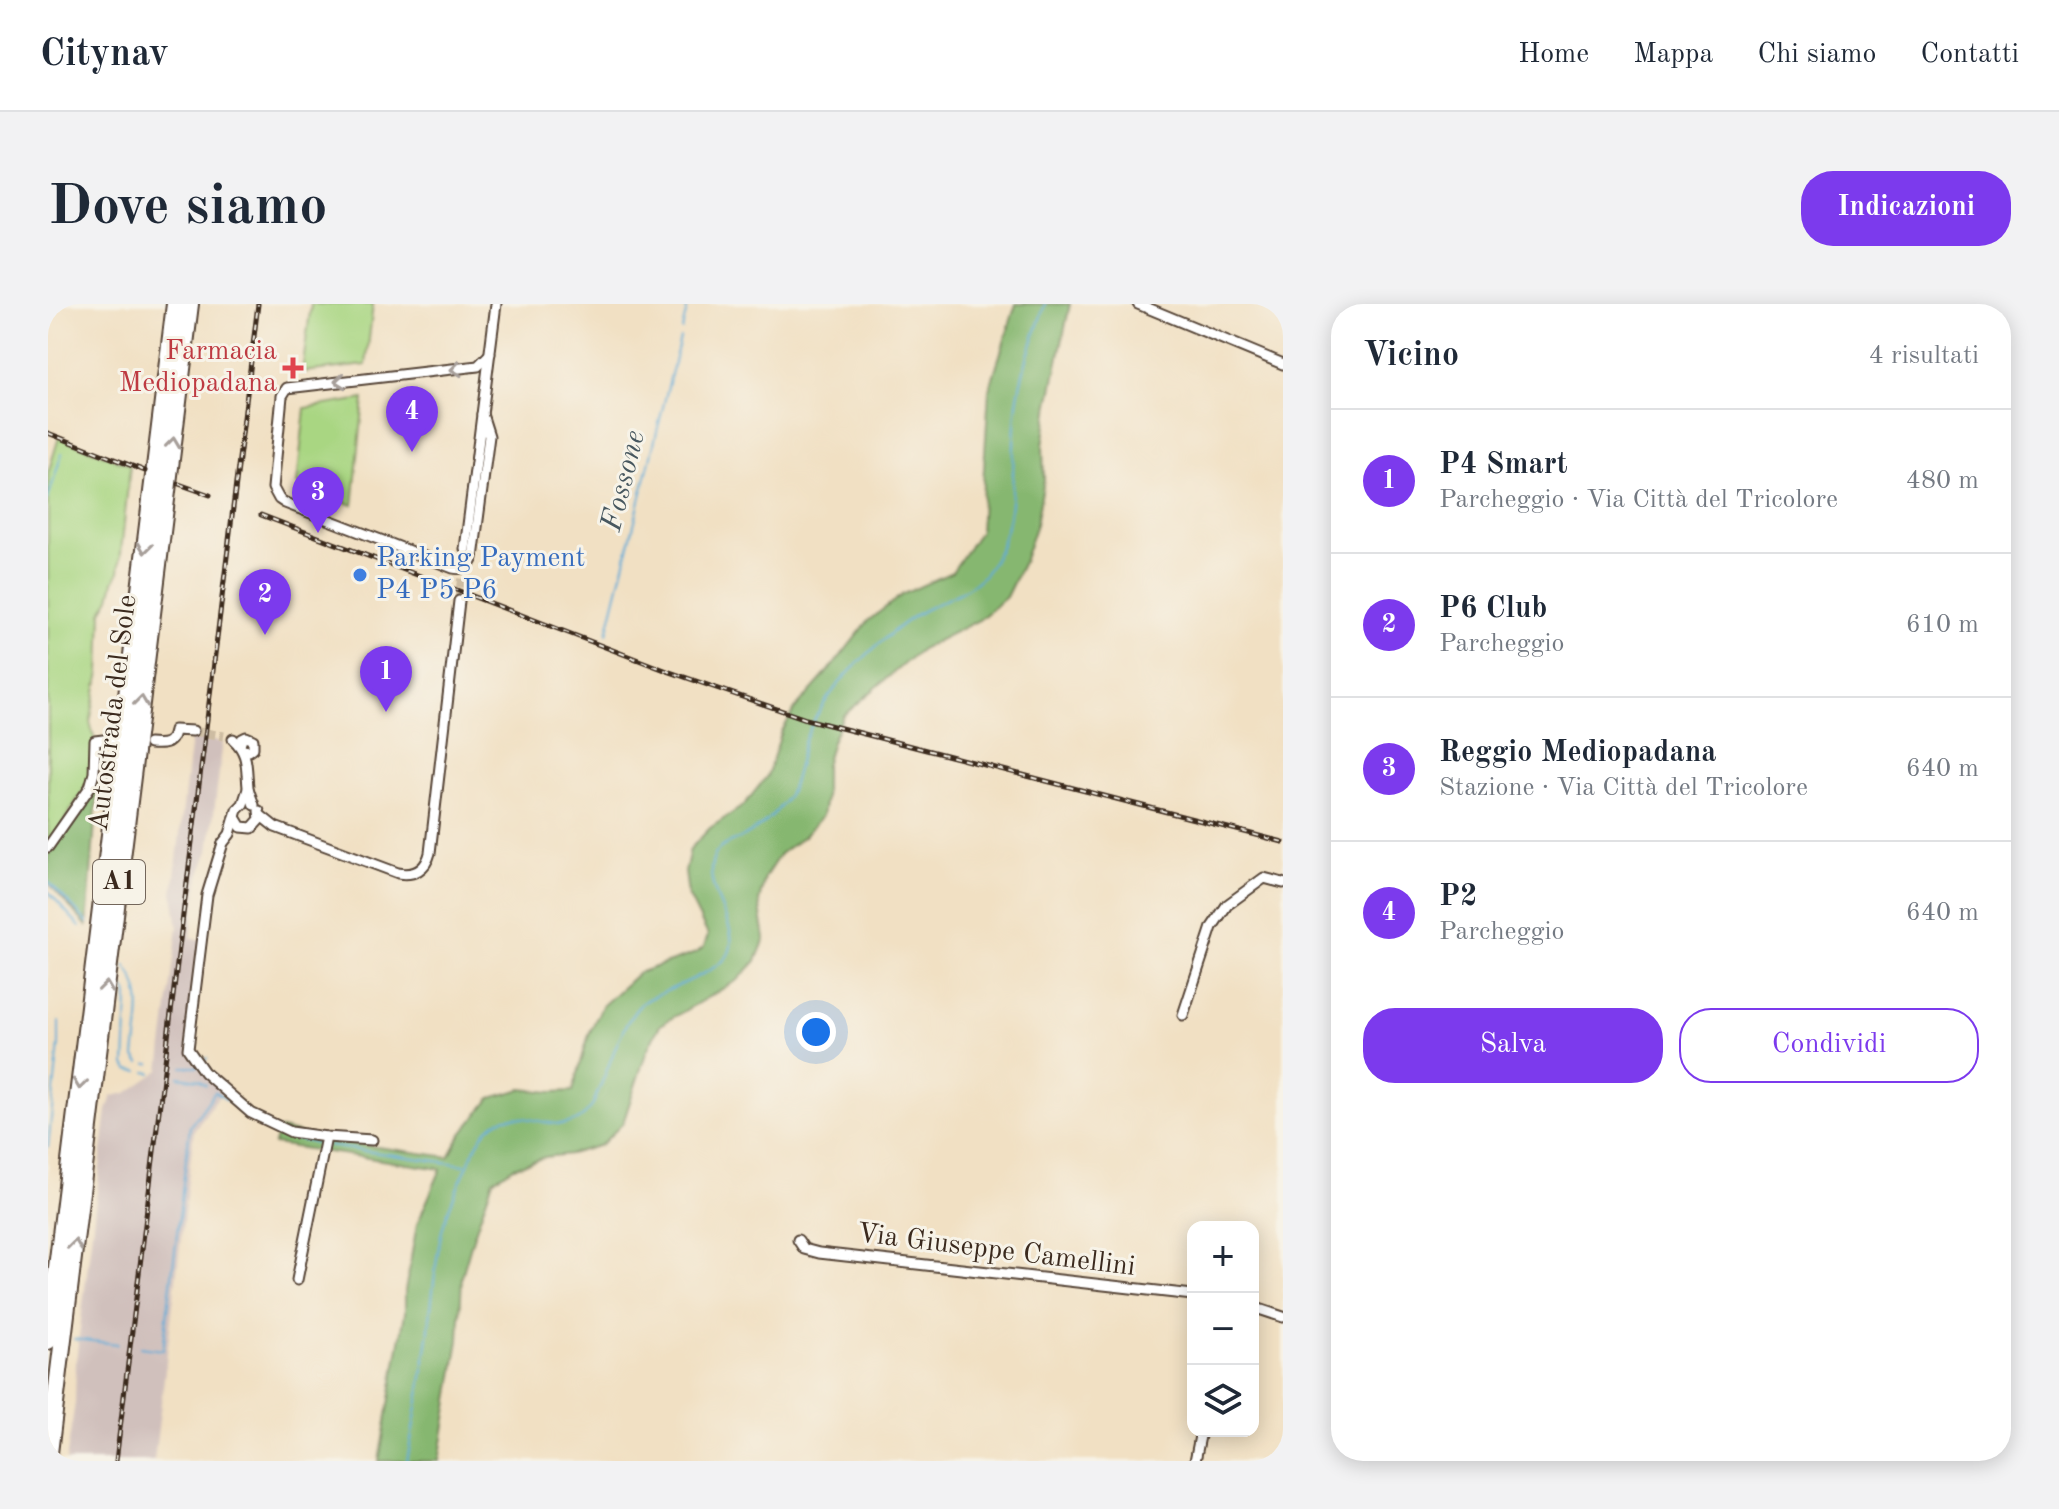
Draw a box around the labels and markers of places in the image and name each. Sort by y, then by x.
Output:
place label: Farmacia Mediopadana [119,338,277,398]
marker: Farmacia Mediopadana [284,359,302,377]
pin: 4 [386,386,438,452]
pin: 3 [292,467,344,533]
place label: Parking Payment P4 P5 P6 [376,545,585,605]
marker: Parking Payment P4 P5 P6 [351,566,369,584]
pin: 2 [239,569,291,635]
pin: 1 [360,646,412,712]

